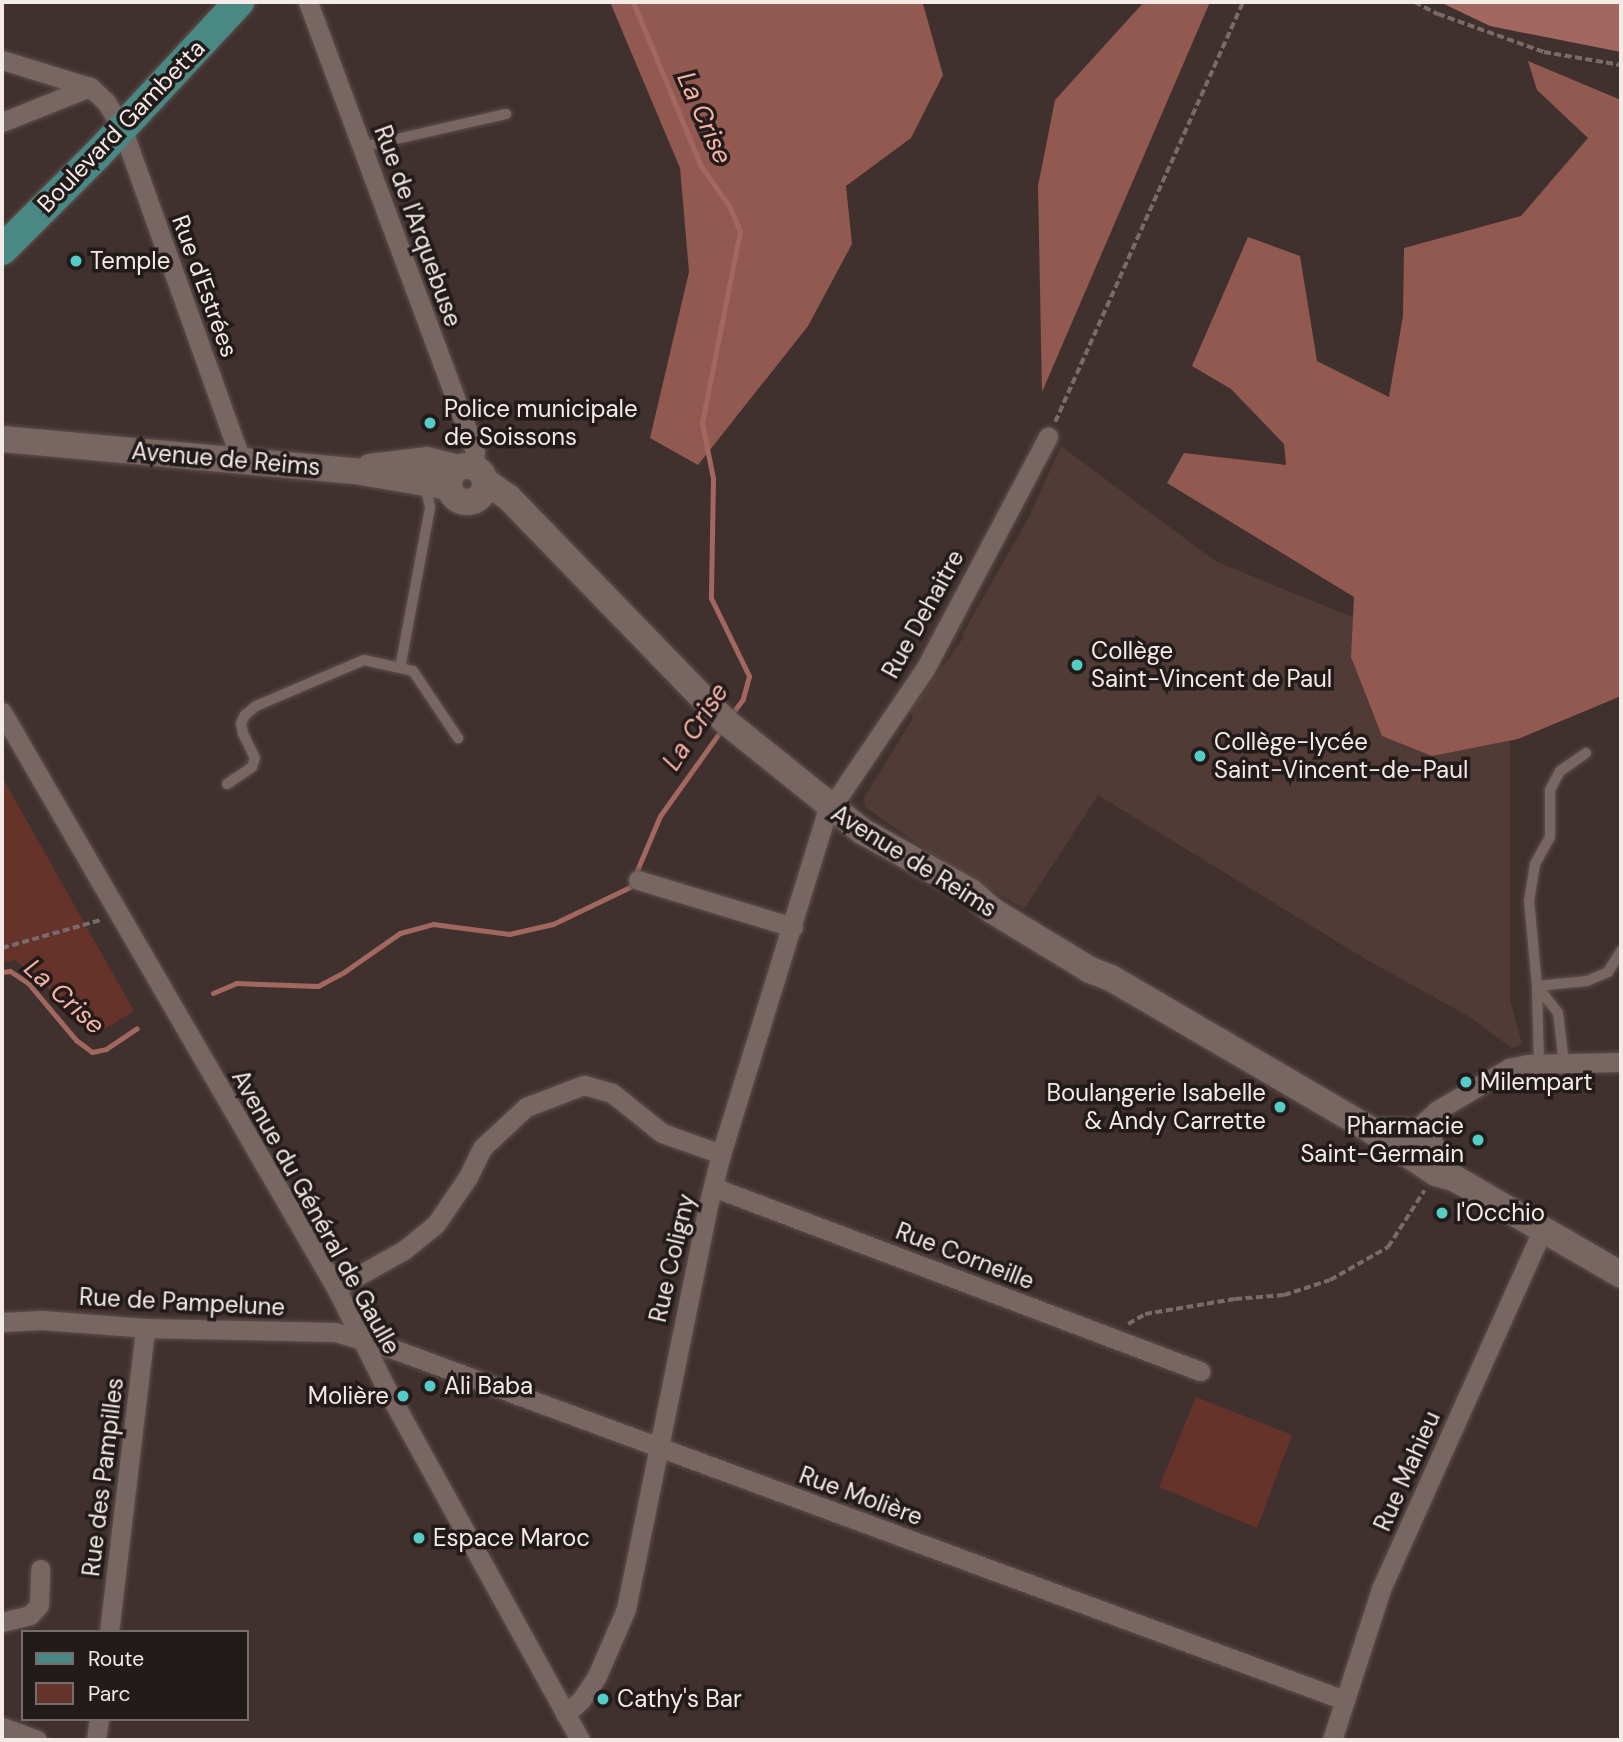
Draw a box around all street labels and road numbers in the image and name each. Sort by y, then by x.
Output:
street label: Boulevard Gambetta [31,34,211,218]
street label: Rue de l'Arquebuse [368,121,468,331]
street label: Rue d'Estrées [166,211,244,361]
street label: Avenue de Reims [130,436,322,482]
street label: Rue Dehaitre [876,545,970,683]
street label: Avenue de Reims [826,799,1002,923]
street label: Avenue du Général de Gaulle [226,1065,406,1359]
street label: Rue Coligny [643,1191,701,1325]
street label: Rue Corneille [892,1216,1038,1296]
street label: Rue de Pampelune [78,1282,286,1322]
street label: Rue des Pampilles [77,1376,129,1578]
street label: Rue Mahieu [1368,1407,1446,1535]
street label: Rue Molière [795,1460,927,1532]

